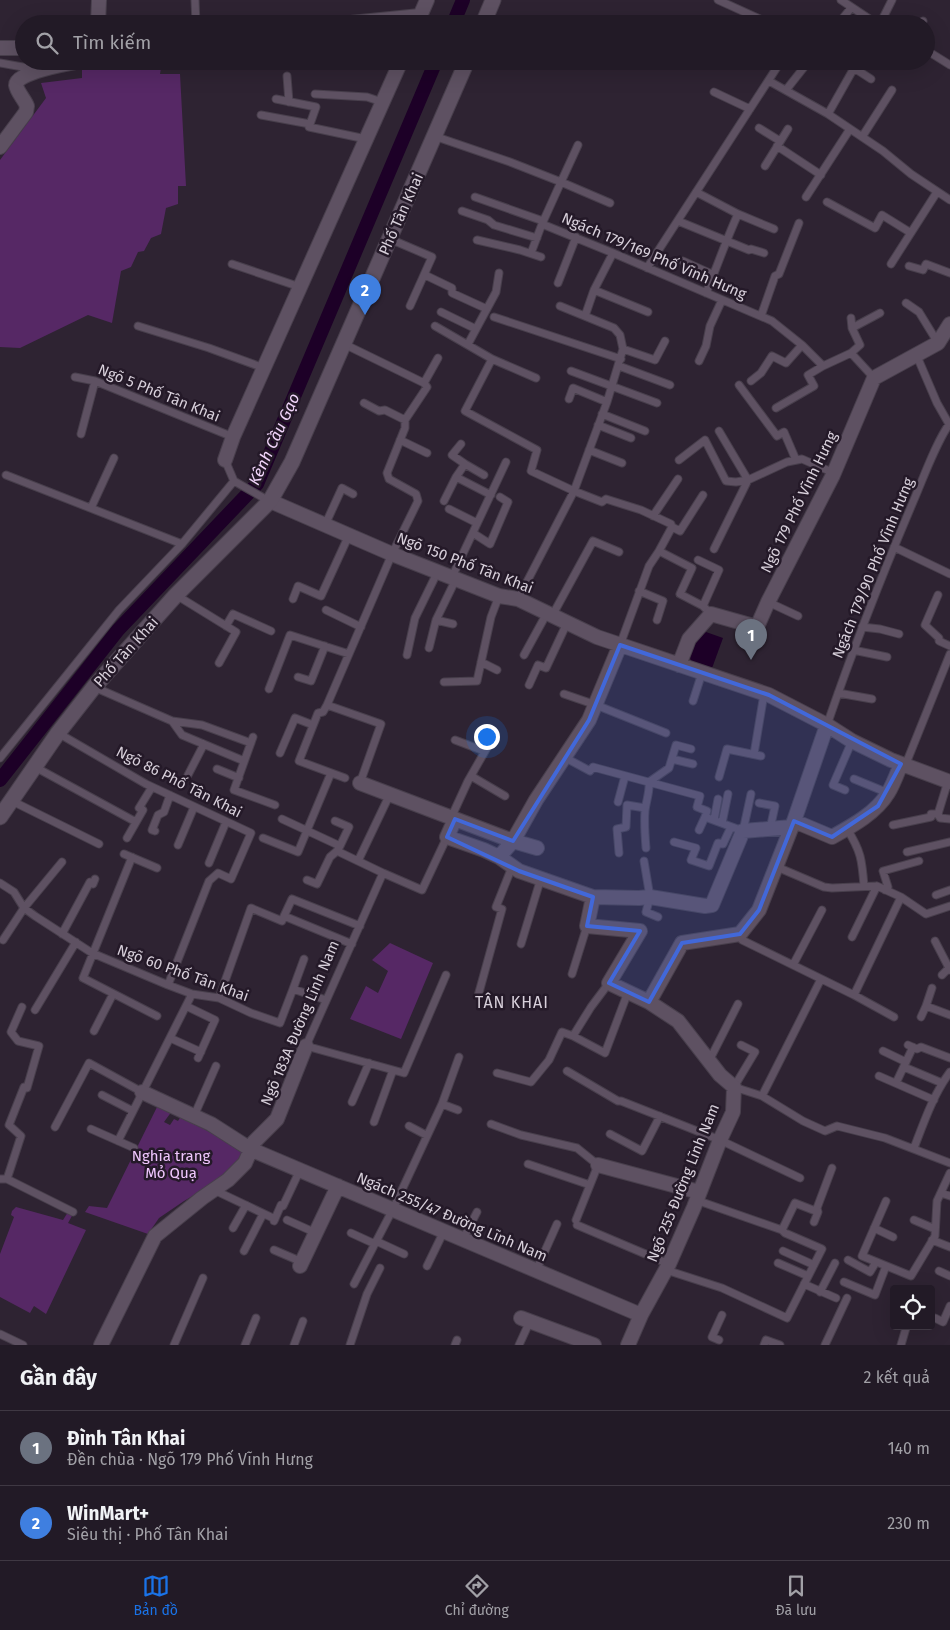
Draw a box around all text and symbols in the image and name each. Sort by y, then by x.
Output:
search box [15,15,935,70]
icon: search [33,29,61,57]
text: Tìm kiếm [73,31,151,54]
street label: Phố Tân Khai [375,170,427,258]
street label: Ngách 179/169 Phố Vĩnh Hưng [559,209,749,303]
pin: 2 [349,274,381,315]
street label: Ngõ 5 Phố Tân Khai [95,360,223,426]
water label: Kênh Cầu Gạo [243,389,304,488]
street label: Ngõ 179 Phố Vĩnh Hưng [757,428,841,576]
street label: Ngách 179/90 Phố Vĩnh Hưng [828,475,918,661]
street label: Ngõ 150 Phố Tân Khai [394,529,536,597]
street label: Phố Tân Khai [90,613,162,691]
pin: 1 [735,619,767,660]
your location [474,724,500,750]
street label: Ngõ 86 Phố Tân Khai [113,743,245,821]
street label: Ngõ 183A Đường Lĩnh Nam [257,938,343,1108]
street label: Ngõ 60 Phố Tân Khai [115,941,251,1005]
district label: TÂN KHAI [475,992,549,1012]
street label: Ngõ 255 Đường Lĩnh Nam [643,1101,723,1265]
park label: Nghĩa trang Mỏ Quạ [132,1147,211,1182]
street label: Ngách 255/47 Đường Lĩnh Nam [354,1169,550,1265]
map controls [890,1285,935,1330]
button: locate [890,1285,935,1330]
text: Gần đây [20,1365,97,1391]
text: 2 kết quả [863,1368,930,1387]
text: Đình Tân Khai [67,1427,185,1450]
text: 1 [32,1439,40,1458]
text: 140 m [888,1439,930,1458]
text: Đền chùa · Ngõ 179 Phố Vĩnh Hưng [67,1450,313,1469]
text: WinMart+ [67,1502,149,1525]
text: 2 [32,1514,40,1533]
text: 230 m [887,1514,930,1533]
text: Siêu thị · Phố Tân Khai [67,1525,228,1544]
tab: Bản đồ [133,1572,178,1619]
tab: Chỉ đường [445,1572,509,1619]
tab: Đã lưu [776,1572,817,1619]

